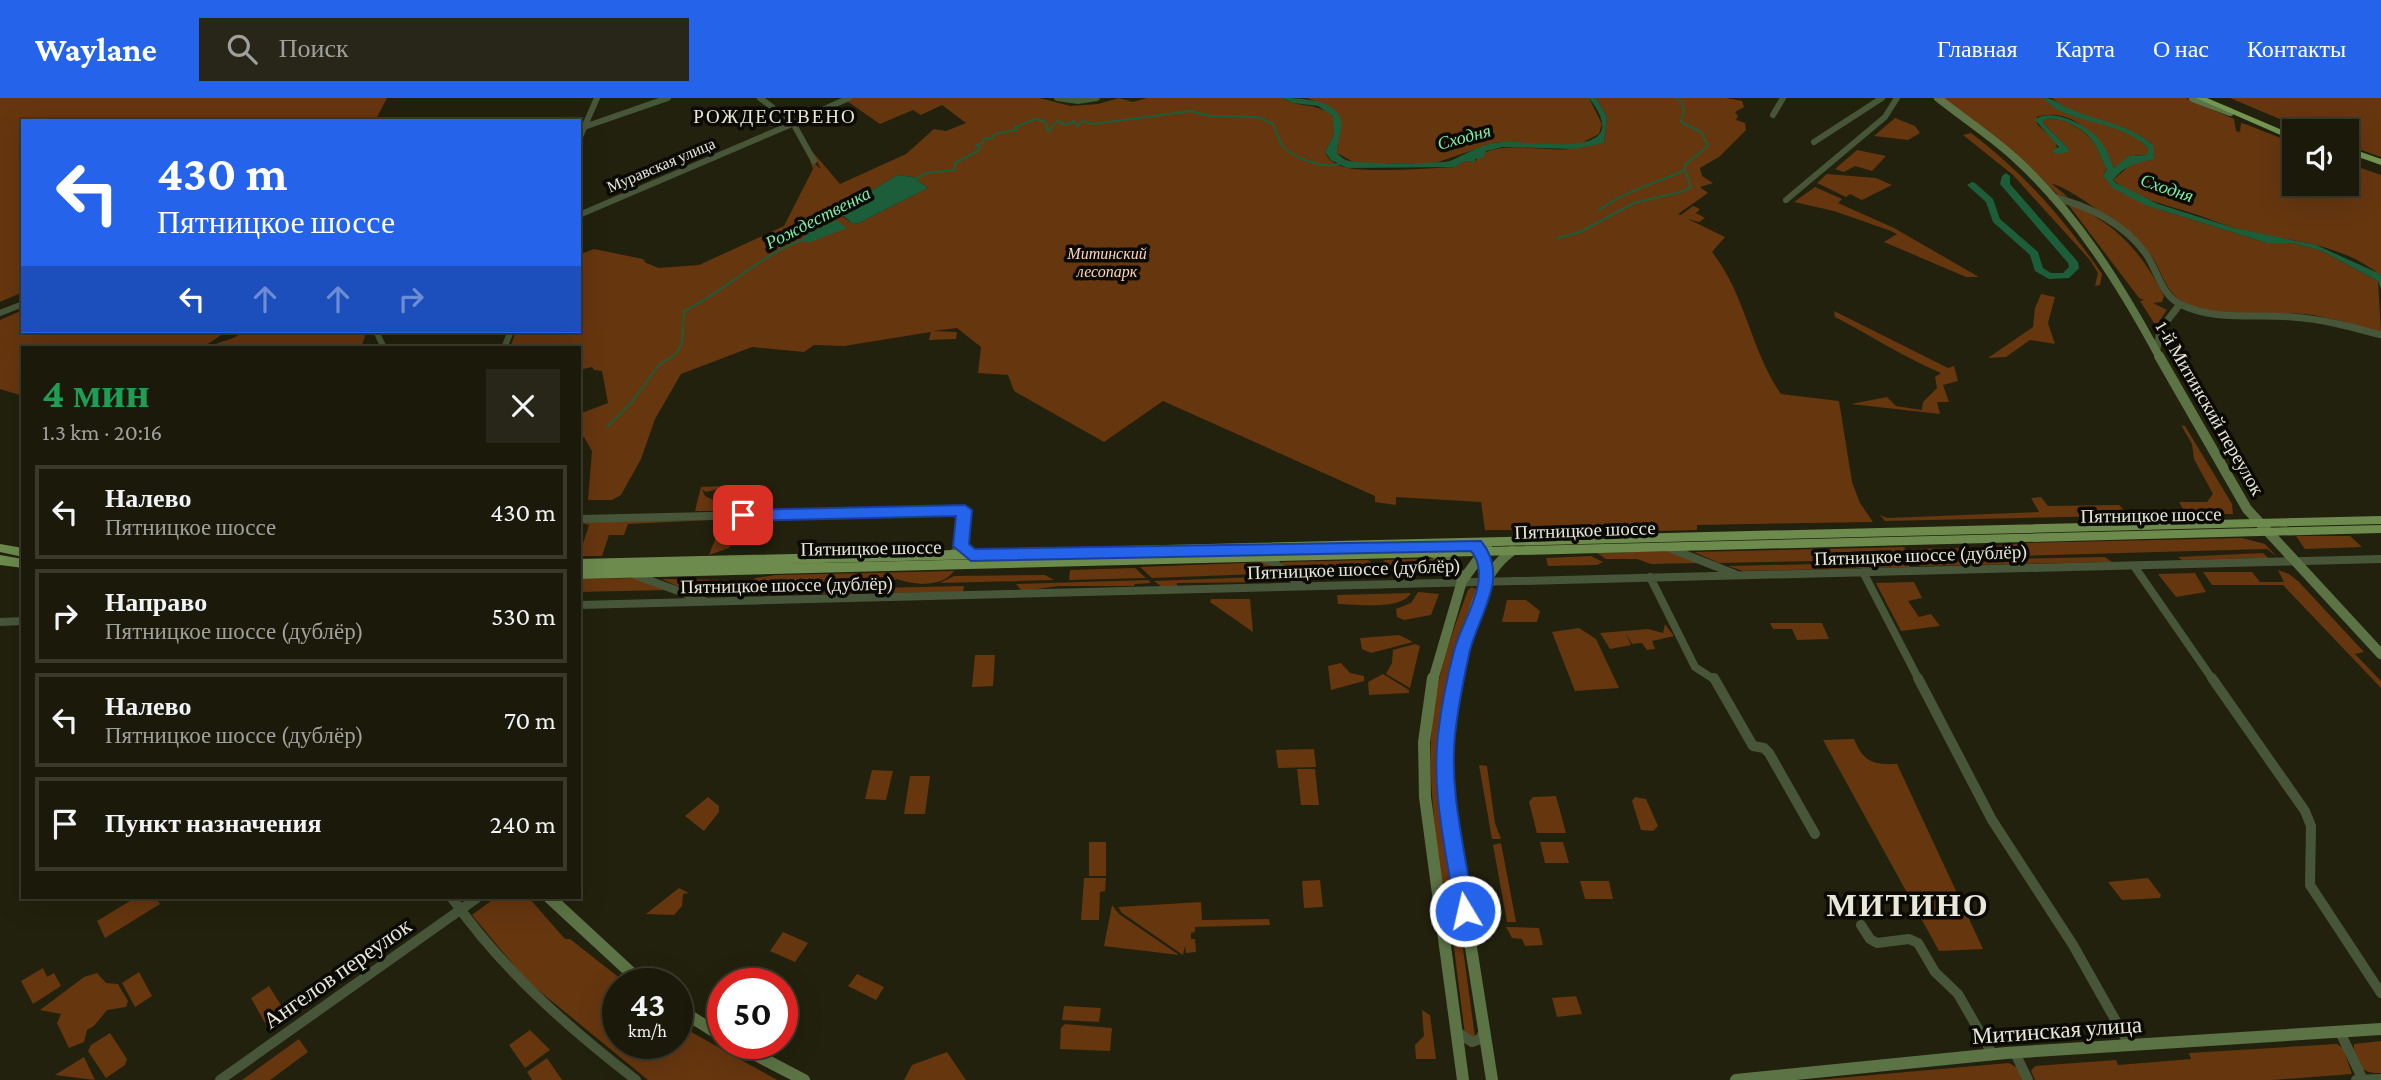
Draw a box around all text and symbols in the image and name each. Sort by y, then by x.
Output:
search box [199,18,689,81]
icon: search [223,30,261,68]
text: Waylane [35,31,157,68]
text: Поиск [279,34,349,63]
text: Главная [1937,35,2018,62]
text: Карта [2056,35,2115,62]
text: О нас [2153,35,2209,62]
text: Контакты [2247,35,2346,62]
district label: РОЖДЕСТВЕНО [693,106,857,127]
map controls [2282,119,2359,196]
button: sound [2282,119,2359,196]
water label: Сходня [1435,120,1493,154]
street label: Муравская улица [604,135,718,196]
text: 430 m [157,146,288,201]
icon: left [42,147,133,238]
water label: Сходня [2138,170,2196,206]
water label: Рождественка [761,183,874,254]
text: Пятницкое шоссе [157,204,395,240]
park label: Митинский лесопарк [1066,245,1147,281]
icon: left [173,280,211,318]
icon: ahead [246,280,284,318]
icon: ahead [319,280,357,318]
icon: right [392,280,430,318]
street label: 1-й Митинский переулок [2152,317,2269,499]
text: 4 мин [42,369,150,416]
button: close [486,369,560,443]
text: 1.3 km · 20:16 [42,419,162,445]
text: Налево [105,484,191,513]
pin [713,485,773,545]
icon: left [46,493,84,531]
icon: arrive [724,496,762,534]
text: 430 m [490,498,556,527]
street label: Пятницкое шоссе [2080,503,2222,527]
text: Пятницкое шоссе [105,514,276,540]
street label: Пятницкое шоссе [1514,517,1656,543]
street label: Пятницкое шоссе [800,536,942,560]
street label: Пятницкое шоссе (дублёр) [1814,541,2028,570]
street label: Пятницкое шоссе (дублёр) [1247,555,1461,584]
street label: Пятницкое шоссе (дублёр) [680,573,894,598]
text: Направо [105,588,207,617]
icon: right [46,597,84,635]
text: 530 m [491,602,556,631]
text: Пятницкое шоссе (дублёр) [105,618,364,644]
text: Налево [105,692,191,721]
icon: left [46,701,84,739]
text: 70 m [504,706,556,735]
text: Пятницкое шоссе (дублёр) [105,722,364,748]
icon: arrive [46,805,84,843]
text: Пункт назначения [105,809,322,838]
text: 240 m [490,810,556,839]
position arrow [1428,874,1502,948]
district label: МИТИНО [1826,887,1990,923]
street label: Ангелов переулок [258,912,417,1034]
speed limit sign: 50 [707,968,798,1059]
text: 43 [630,985,665,1024]
street label: Митинская улица [1971,1011,2143,1049]
text: km/h [628,1021,667,1041]

